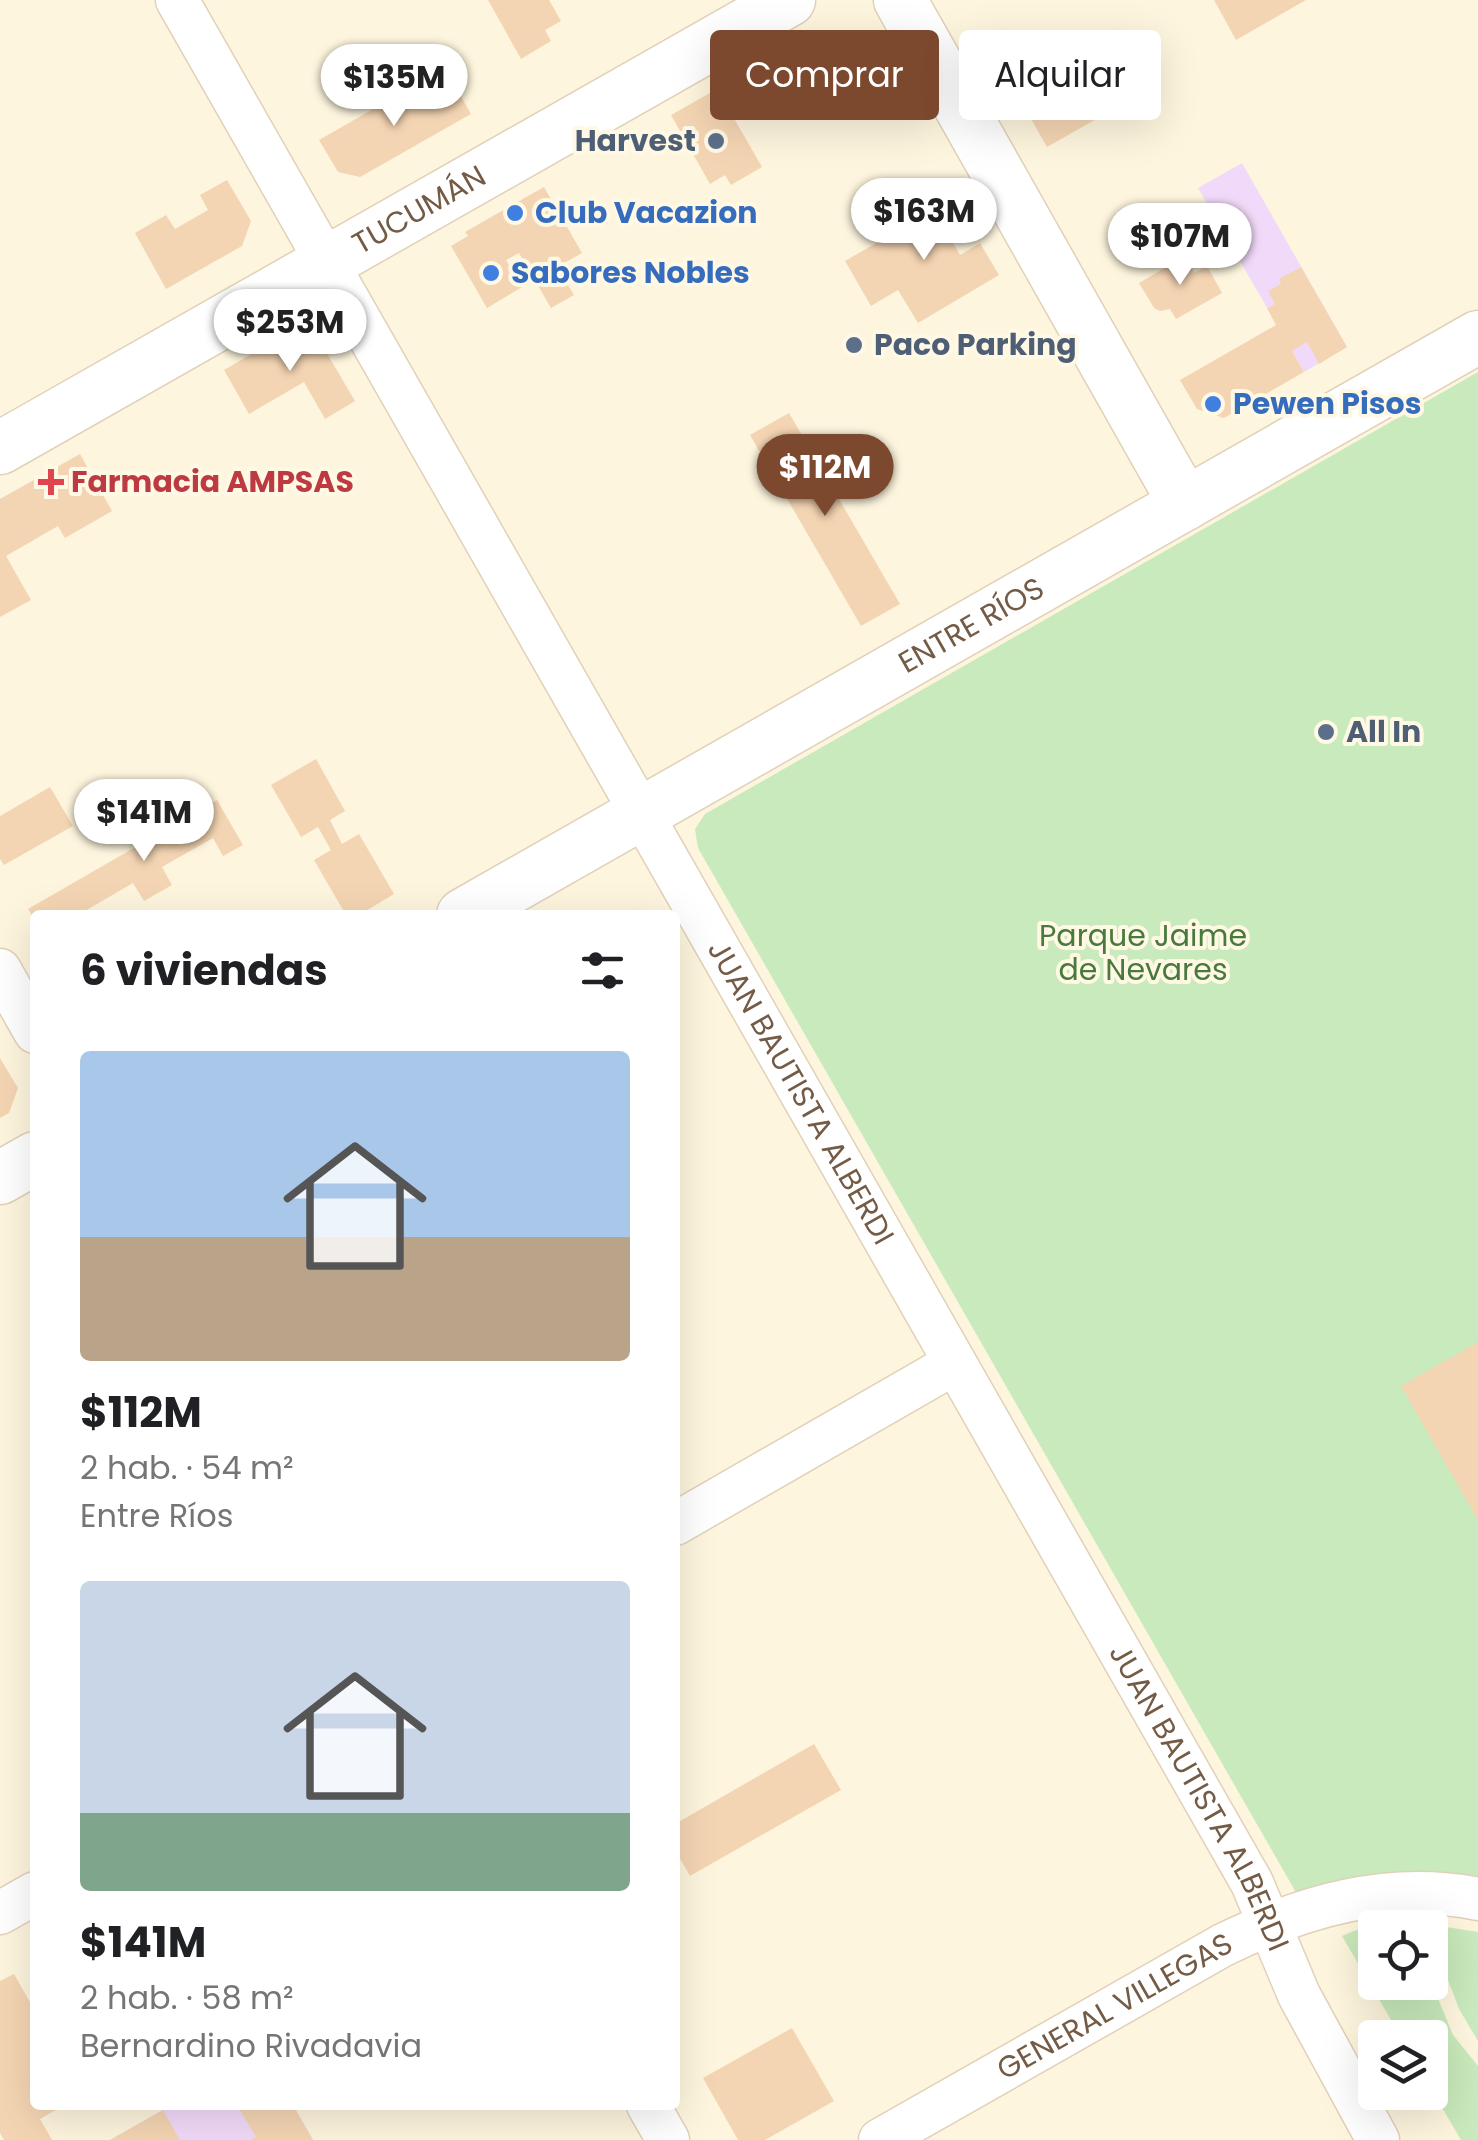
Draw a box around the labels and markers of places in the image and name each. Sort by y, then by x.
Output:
pin: $135M [324,44,464,129]
place label: Harvest [575,119,696,162]
marker: Harvest [705,130,727,152]
pin: $163M [854,178,994,263]
place label: Club Vacazion [535,191,758,234]
marker: Club Vacazion [504,202,526,224]
pin: $107M [1110,203,1250,288]
place label: Sabores Nobles [511,251,750,294]
marker: Sabores Nobles [480,262,502,284]
pin: $253M [220,289,360,374]
place label: Paco Parking [874,323,1077,366]
marker: Paco Parking [843,334,865,356]
place label: Pewen Pisos [1233,382,1421,425]
marker: Pewen Pisos [1202,393,1224,415]
pin: $112M [755,434,895,519]
place label: Farmacia AMPSAS [71,460,354,503]
marker: Farmacia AMPSAS [40,471,62,493]
place label: All In [1346,710,1421,753]
marker: All In [1315,721,1337,743]
pin: $141M [74,779,214,864]

